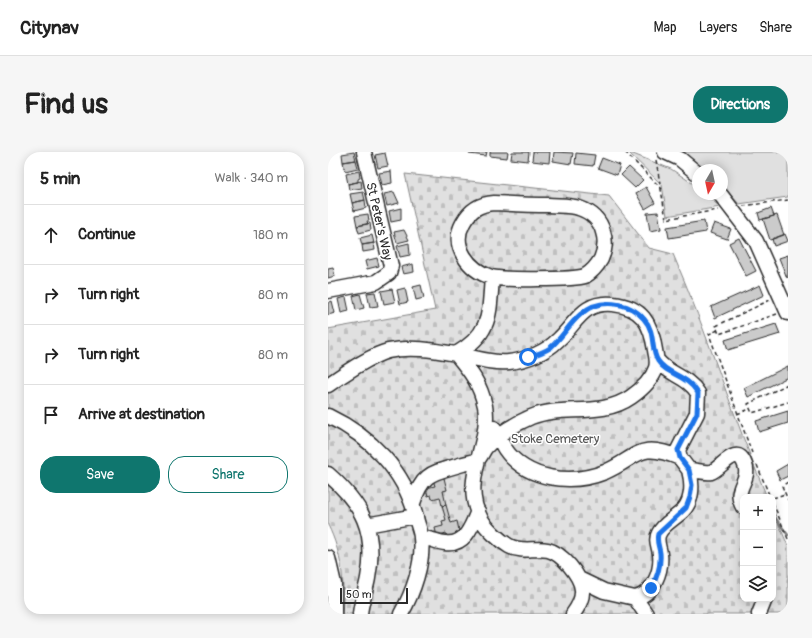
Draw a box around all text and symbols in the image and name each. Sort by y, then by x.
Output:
text: Citynav [20,16,79,40]
text: Map [654,19,677,36]
text: Layers [699,19,737,36]
text: Share [759,19,792,36]
button: Directions [693,86,788,123]
text: Find us [24,87,108,122]
north arrow [692,164,728,200]
text: 5 min [40,168,80,189]
text: Walk · 340 m [214,170,288,186]
street label: St Peter's Way [362,181,396,262]
icon: ahead [40,224,62,246]
text: Continue [78,225,136,244]
text: 180 m [253,227,288,243]
icon: right [40,284,62,306]
text: Turn right [78,285,139,304]
text: 80 m [258,287,288,303]
icon: right [40,344,62,366]
text: Turn right [78,345,139,364]
text: 80 m [258,347,288,363]
route start [519,348,537,366]
icon: arrive [40,404,62,426]
text: Arrive at destination [78,405,205,424]
park label: Stoke Cemetery [511,431,600,447]
button: Save [40,456,160,493]
button: Share [168,456,288,493]
map controls [740,494,776,602]
button: + [740,494,776,530]
button: − [740,530,776,566]
button: layers [740,566,776,602]
route end [642,579,660,597]
scale bar [340,586,408,605]
text: 50 m [346,588,372,601]

